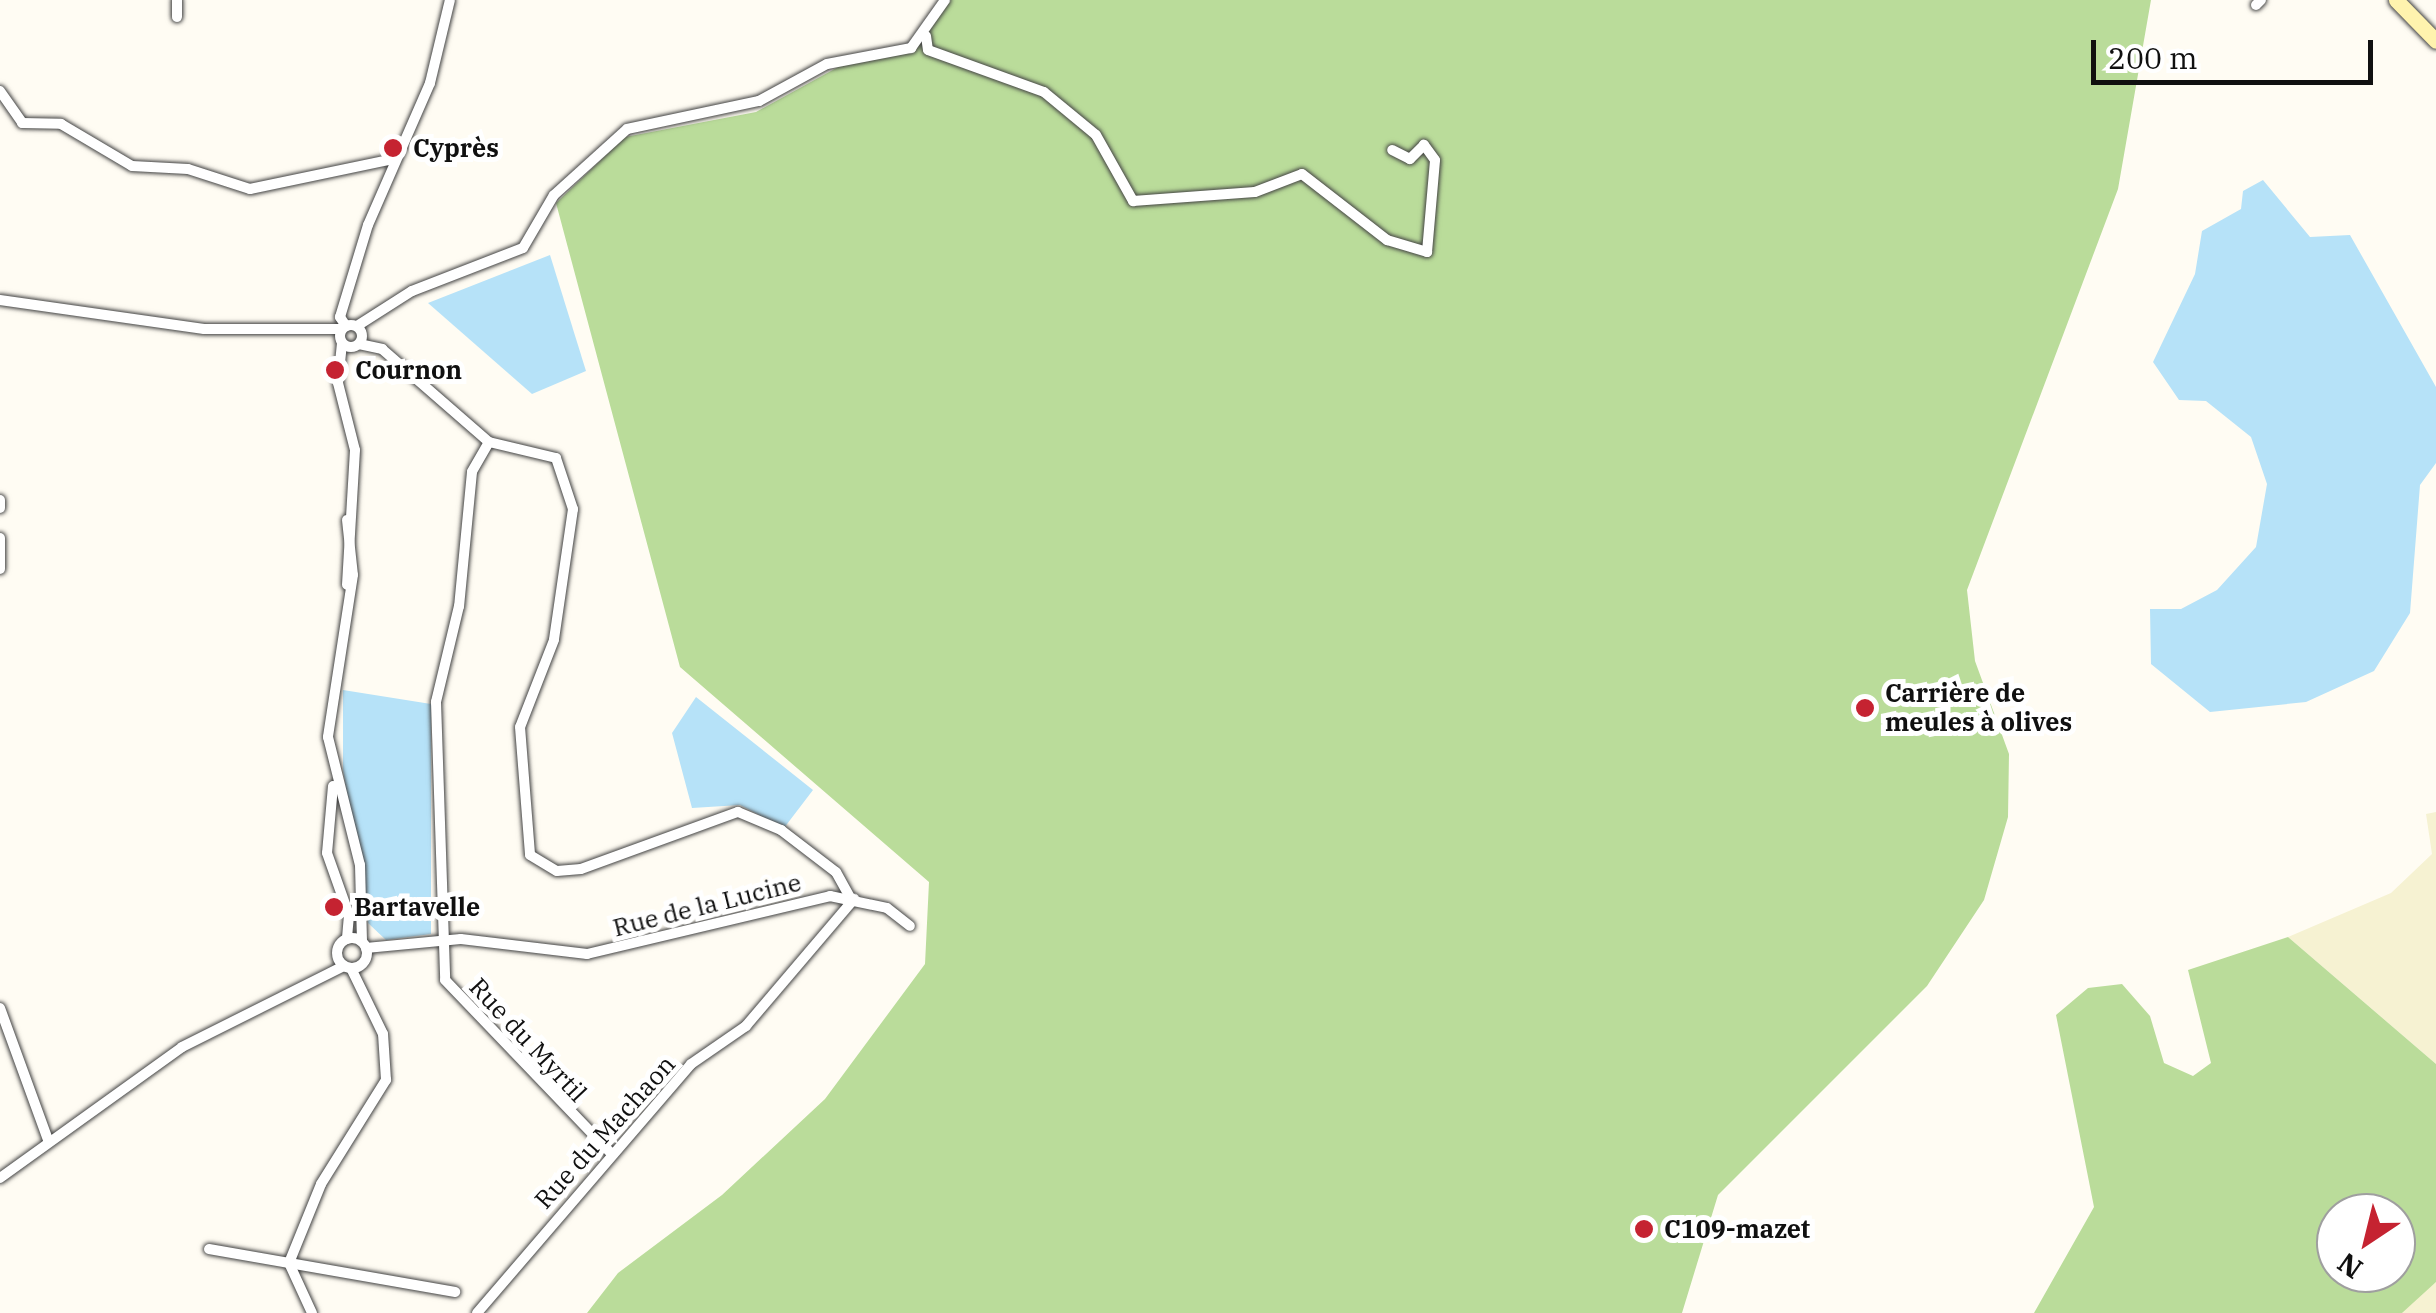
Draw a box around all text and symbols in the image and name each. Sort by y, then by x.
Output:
scale bar [2096,20,2378,82]
text: 200 m [2108,38,2198,77]
place label: Cyprès [413,133,499,163]
marker: Cyprès [382,137,404,159]
place label: Cournon [355,355,462,385]
marker: Cournon [324,359,346,381]
place label: Carrière de meules à olives [1885,679,2072,738]
marker: Carrière de meules à olives [1854,697,1876,719]
street label: Rue de la Lucine [610,867,804,943]
place label: Bartavelle [354,892,480,922]
marker: Bartavelle [323,896,345,918]
street label: Rue du Myrtil [463,972,593,1108]
street label: Rue du Machaon [528,1049,682,1215]
north arrow [2316,1193,2416,1293]
place label: C109-mazet [1664,1214,1810,1244]
marker: C109-mazet [1633,1218,1655,1240]
text: N [2330,1245,2369,1288]

